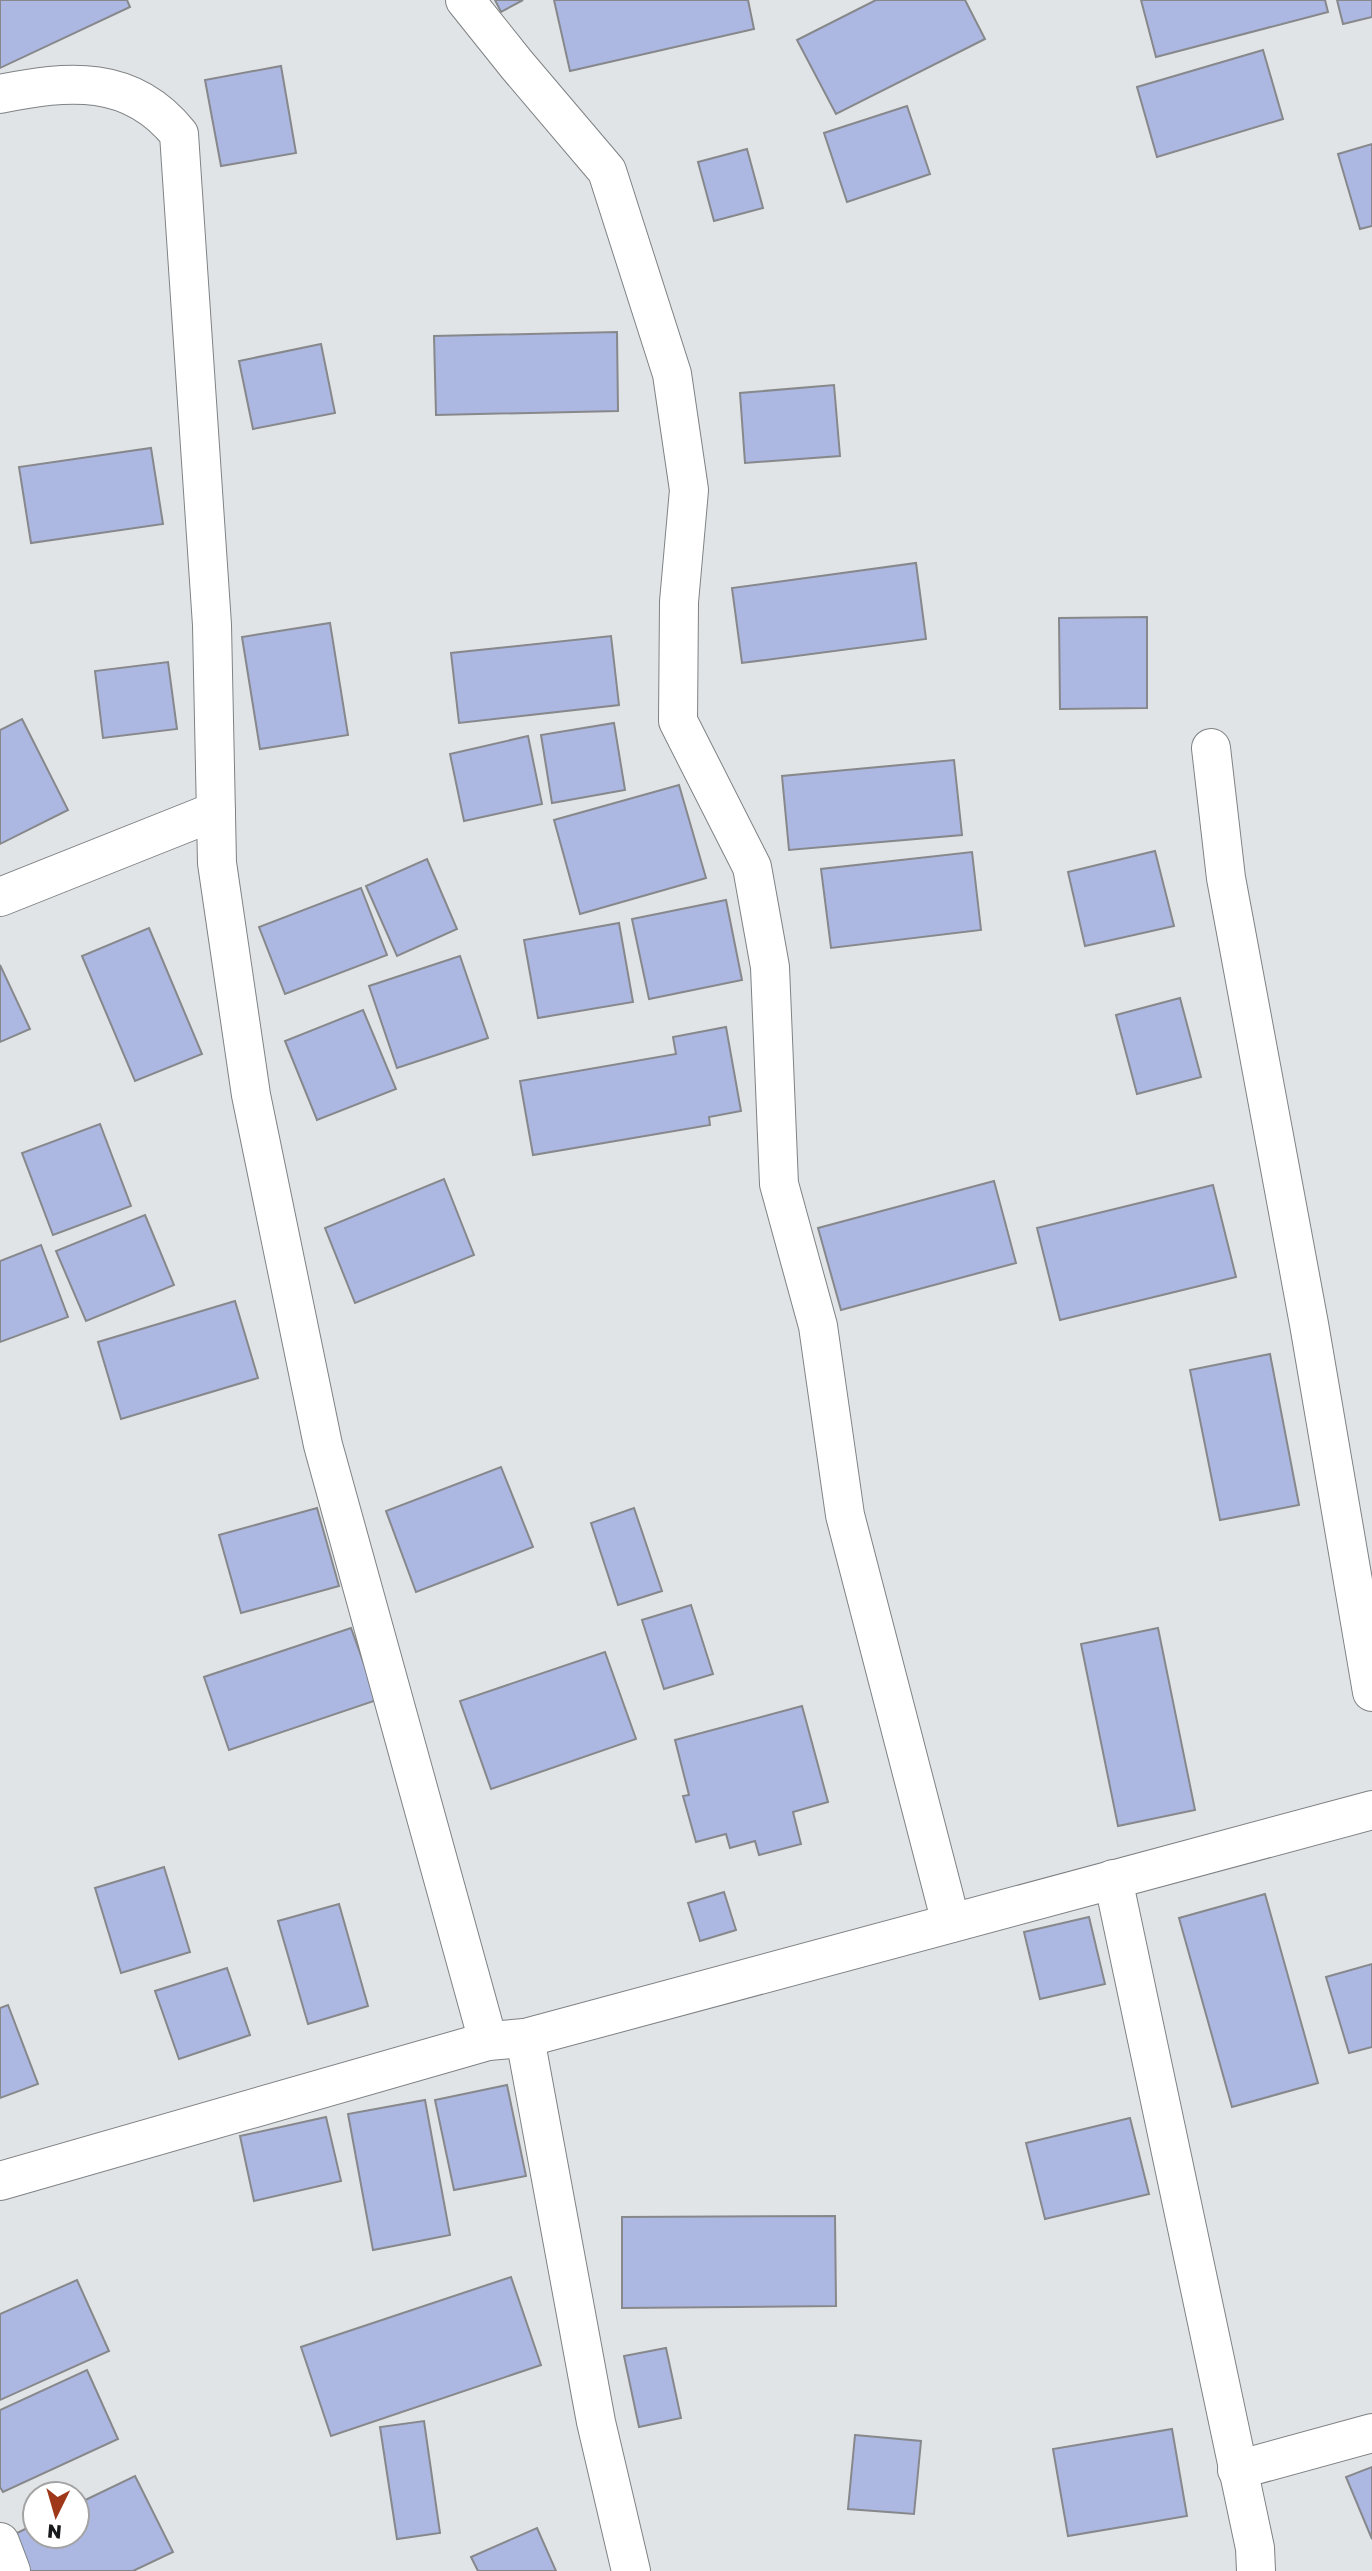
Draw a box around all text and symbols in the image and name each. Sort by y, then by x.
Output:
north arrow [21,2480,91,2550]
text: N [46,2520,63,2545]

